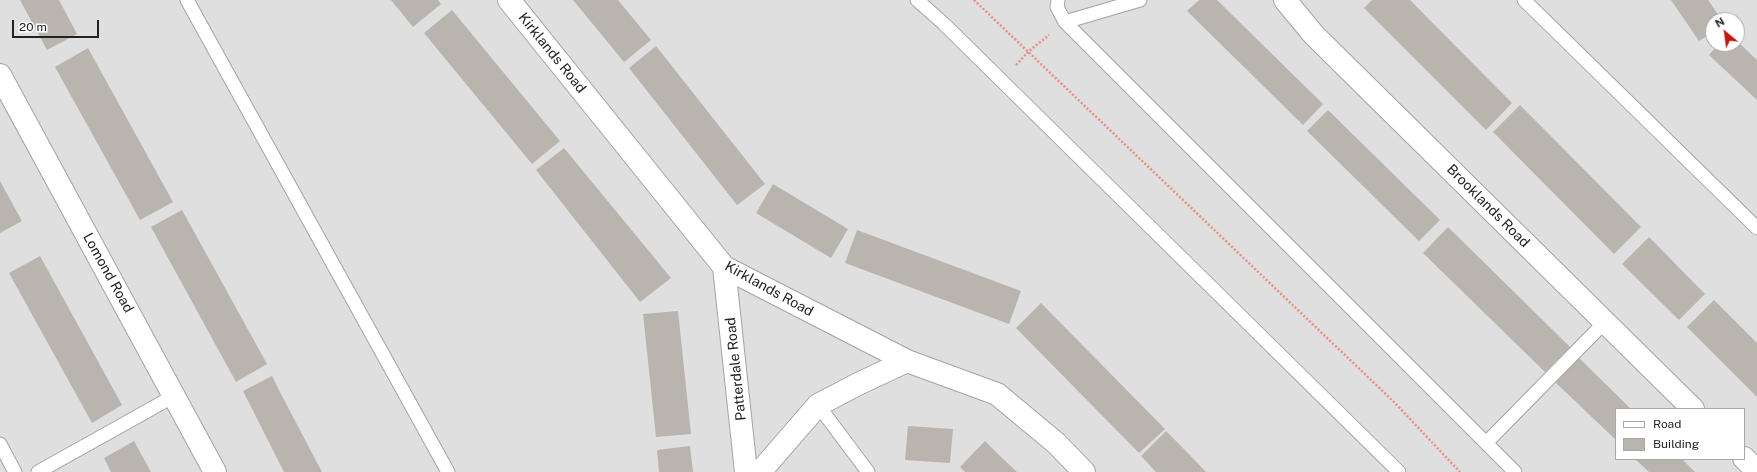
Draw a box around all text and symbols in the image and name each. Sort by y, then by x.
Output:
street label: Kirklands Road [515,9,589,97]
scale bar [14,12,101,38]
north arrow [1705,12,1745,52]
text: N [1713,15,1726,30]
text: 20 m [19,20,47,34]
street label: Brooklands Road [1443,161,1533,251]
street label: Lomond Road [79,230,137,316]
street label: Kirklands Road [722,258,816,320]
street label: Patterdale Road [722,316,750,422]
legend [1615,408,1745,460]
text: Road [1653,417,1681,431]
text: Building [1653,437,1699,451]

